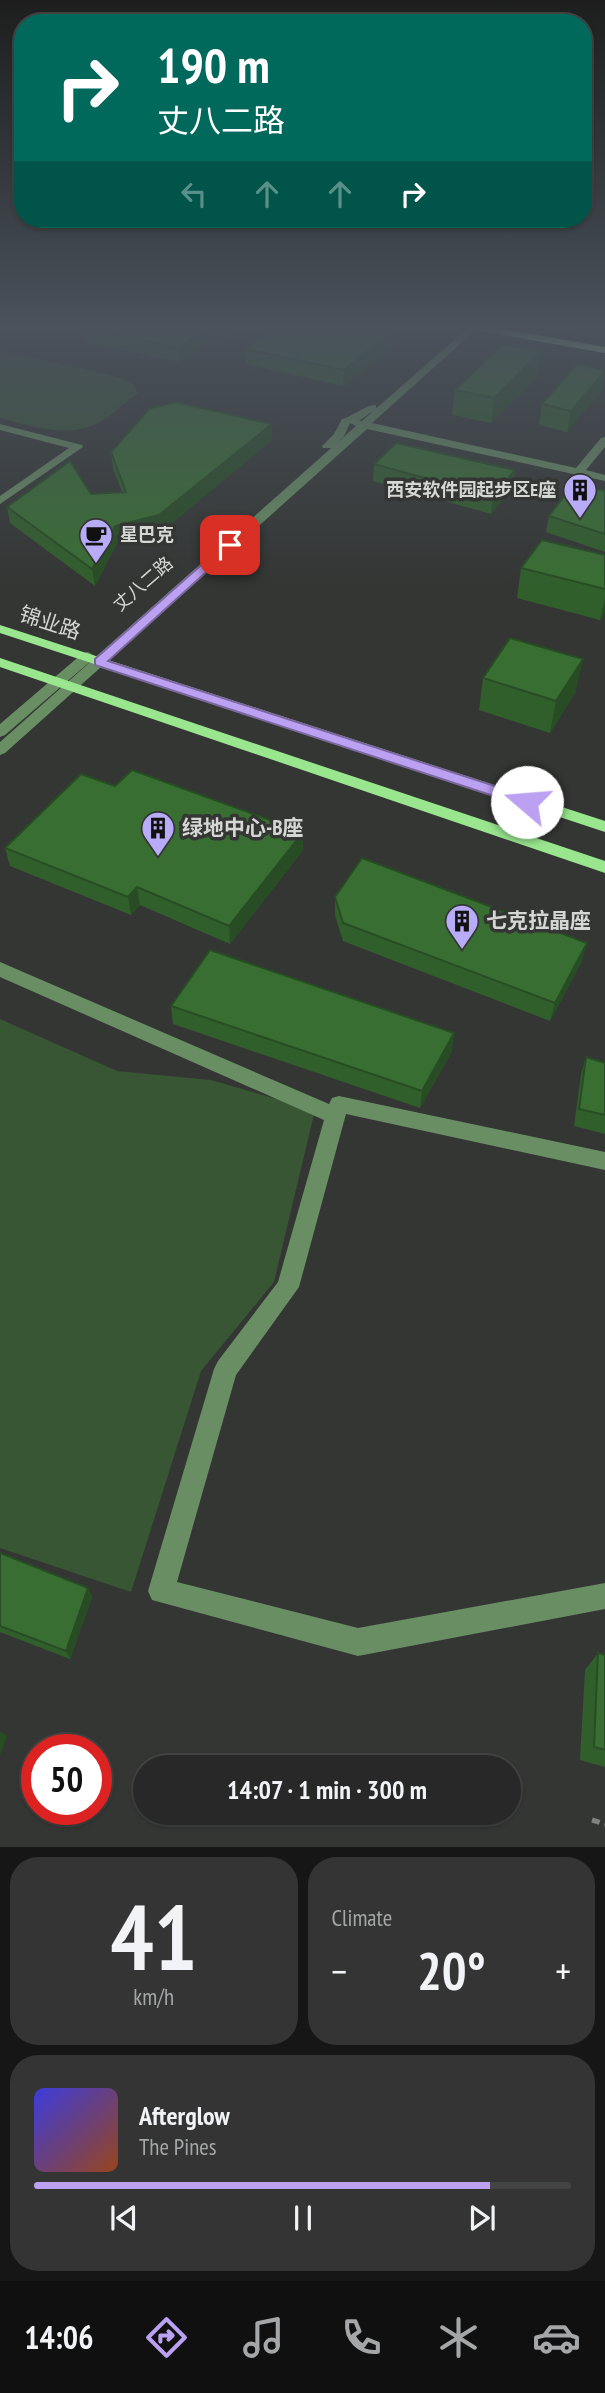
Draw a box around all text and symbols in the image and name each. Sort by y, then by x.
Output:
text: 190 m [157,33,270,97]
icon: right [42,42,133,133]
text: 丈八二路 [157,99,285,141]
icon: left [175,175,213,213]
icon: ahead [248,175,286,213]
icon: ahead [321,175,359,213]
icon: right [394,175,432,213]
building icon: 西安软件园起步区E座 [561,471,599,520]
place label: 西安软件园起步区E座 [386,478,556,501]
pin [200,515,260,575]
cafe icon: 星巴克 [77,516,115,565]
place label: 星巴克 [120,523,174,546]
icon: arrive [211,526,249,564]
street label: 丈八二路 [108,551,177,616]
street label: 锦业路 [16,600,84,645]
position arrow [490,765,564,839]
building icon: 绿地中心-B座 [139,809,177,858]
place label: 绿地中心-B座 [182,814,304,841]
building icon: 七克拉晶座 [443,902,481,951]
place label: 七克拉晶座 [486,907,591,934]
speed limit sign: 50 [21,1734,112,1825]
text: 14:07 · 1 min · 300 m [227,1773,427,1806]
text: 41 [110,1877,197,1995]
text: Climate [332,1903,392,1932]
text: 20° [417,1937,486,2004]
text: − [332,1946,347,1995]
text: + [555,1946,571,1995]
text: km/h [133,1982,174,2011]
text: Afterglow [139,2099,230,2132]
text: The Pines [139,2132,217,2161]
icon: previous [105,2199,143,2237]
icon: pause [284,2199,322,2237]
icon: next [463,2199,501,2237]
icon: directions [142,2313,191,2362]
icon: music [239,2313,288,2362]
icon: phone [337,2313,386,2362]
icon: climate [434,2313,483,2362]
icon: car [532,2313,581,2362]
text: 14:06 [24,2316,93,2358]

